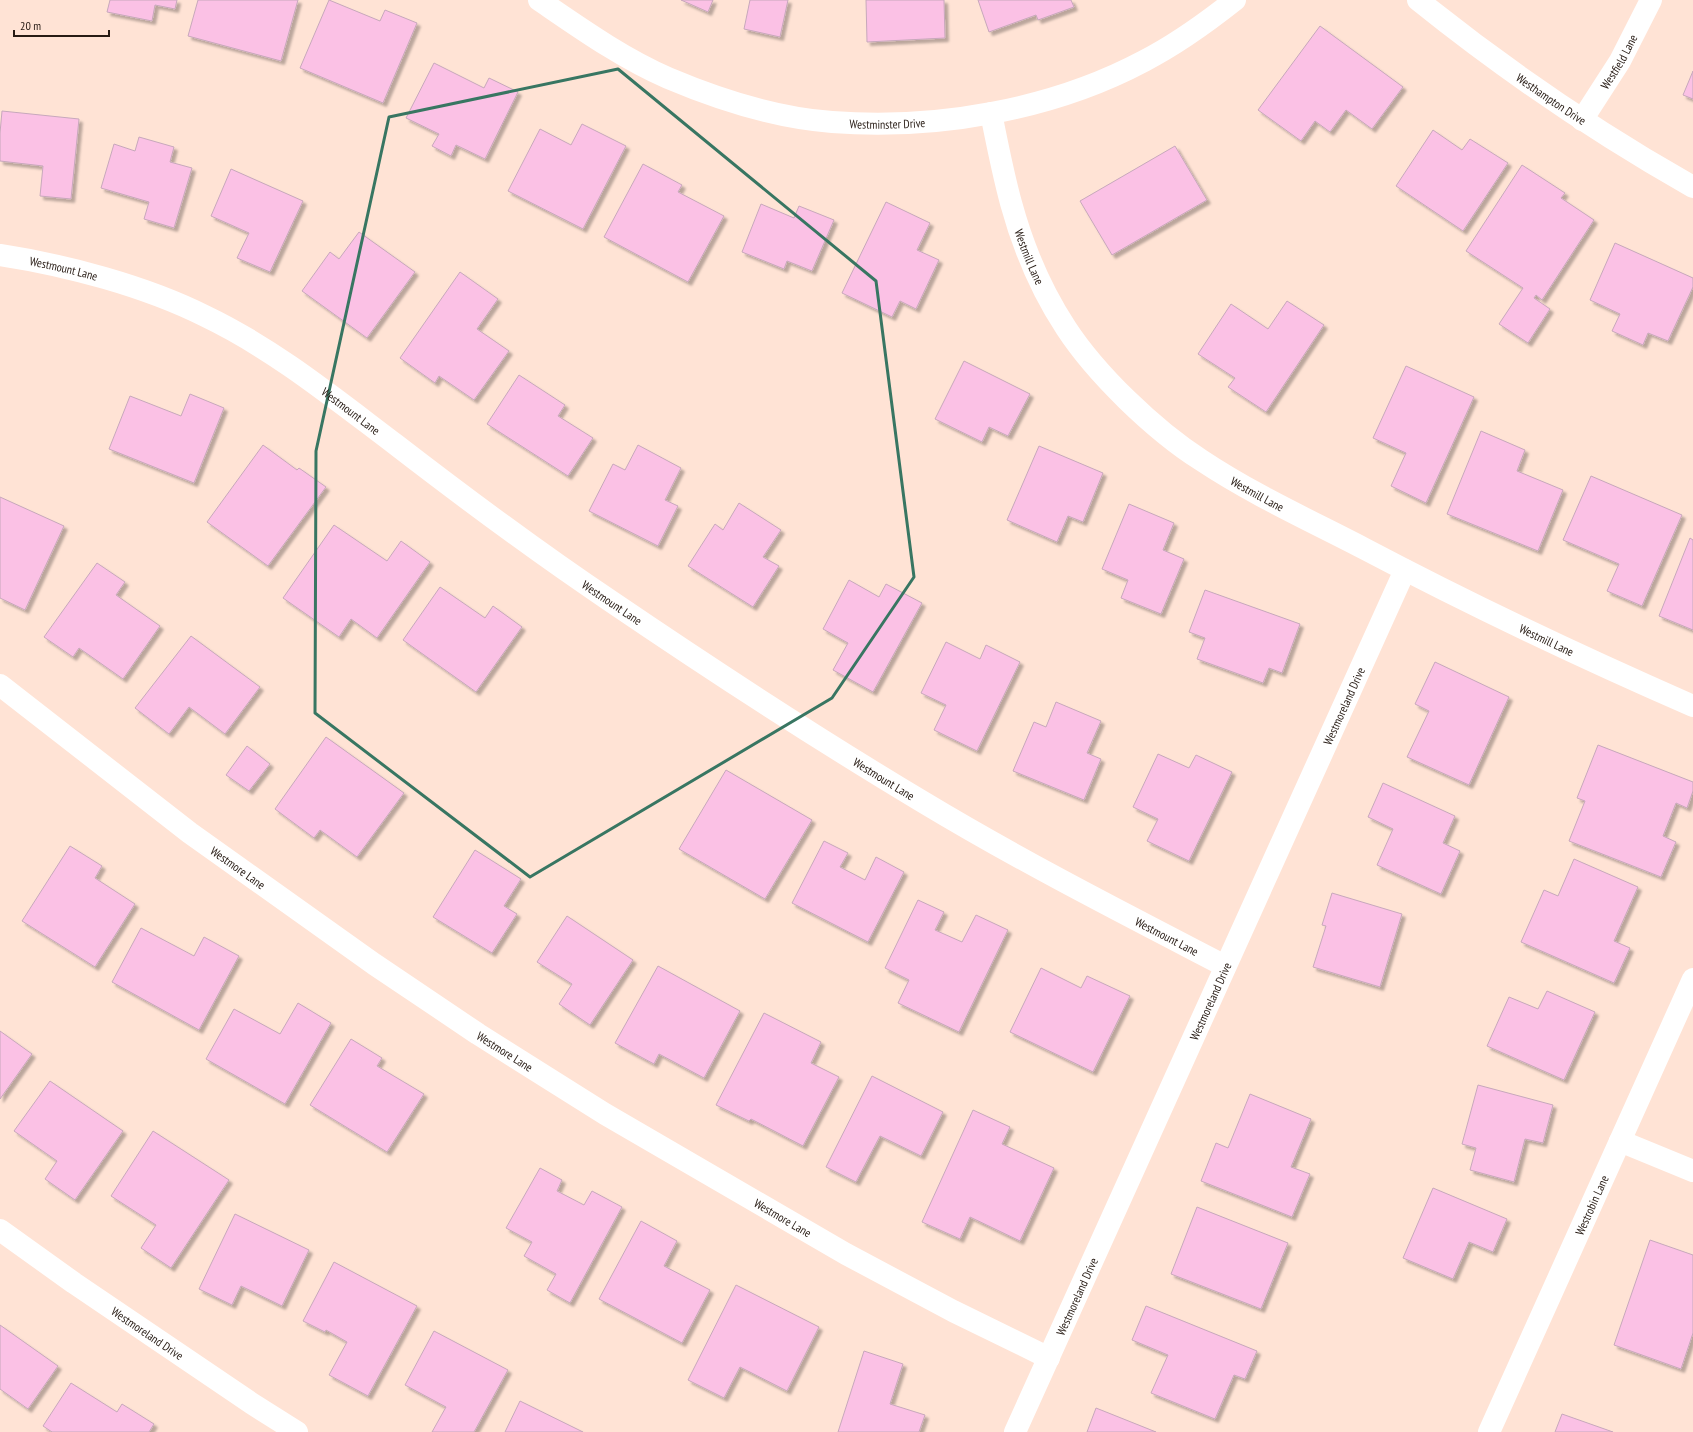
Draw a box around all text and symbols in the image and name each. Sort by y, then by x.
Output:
scale bar [14,12,109,38]
text: 20 m [20,18,41,33]
street label: Westfield Lane [1597,32,1640,92]
street label: Westhampton Drive [1514,70,1589,128]
street label: Westminster Drive [849,114,926,131]
street label: Westmill Lane [1012,227,1048,287]
street label: Westmount Lane [28,253,99,283]
street label: Westmount Lane [319,384,383,438]
street label: Westmill Lane [1228,473,1287,514]
street label: Westmount Lane [579,577,645,628]
street label: Westmill Lane [1517,620,1576,659]
street label: Westmoreland Drive [1319,665,1368,747]
street label: Westmount Lane [851,754,918,803]
street label: Westmore Lane [208,843,269,892]
street label: Westmount Lane [1133,913,1201,959]
street label: Westmoreland Drive [1186,960,1234,1042]
street label: Westmore Lane [474,1028,536,1074]
street label: Westrobin Lane [1571,1173,1611,1237]
street label: Westmore Lane [752,1195,814,1240]
street label: Westmoreland Drive [1052,1255,1101,1337]
street label: Westmoreland Drive [109,1303,187,1363]

